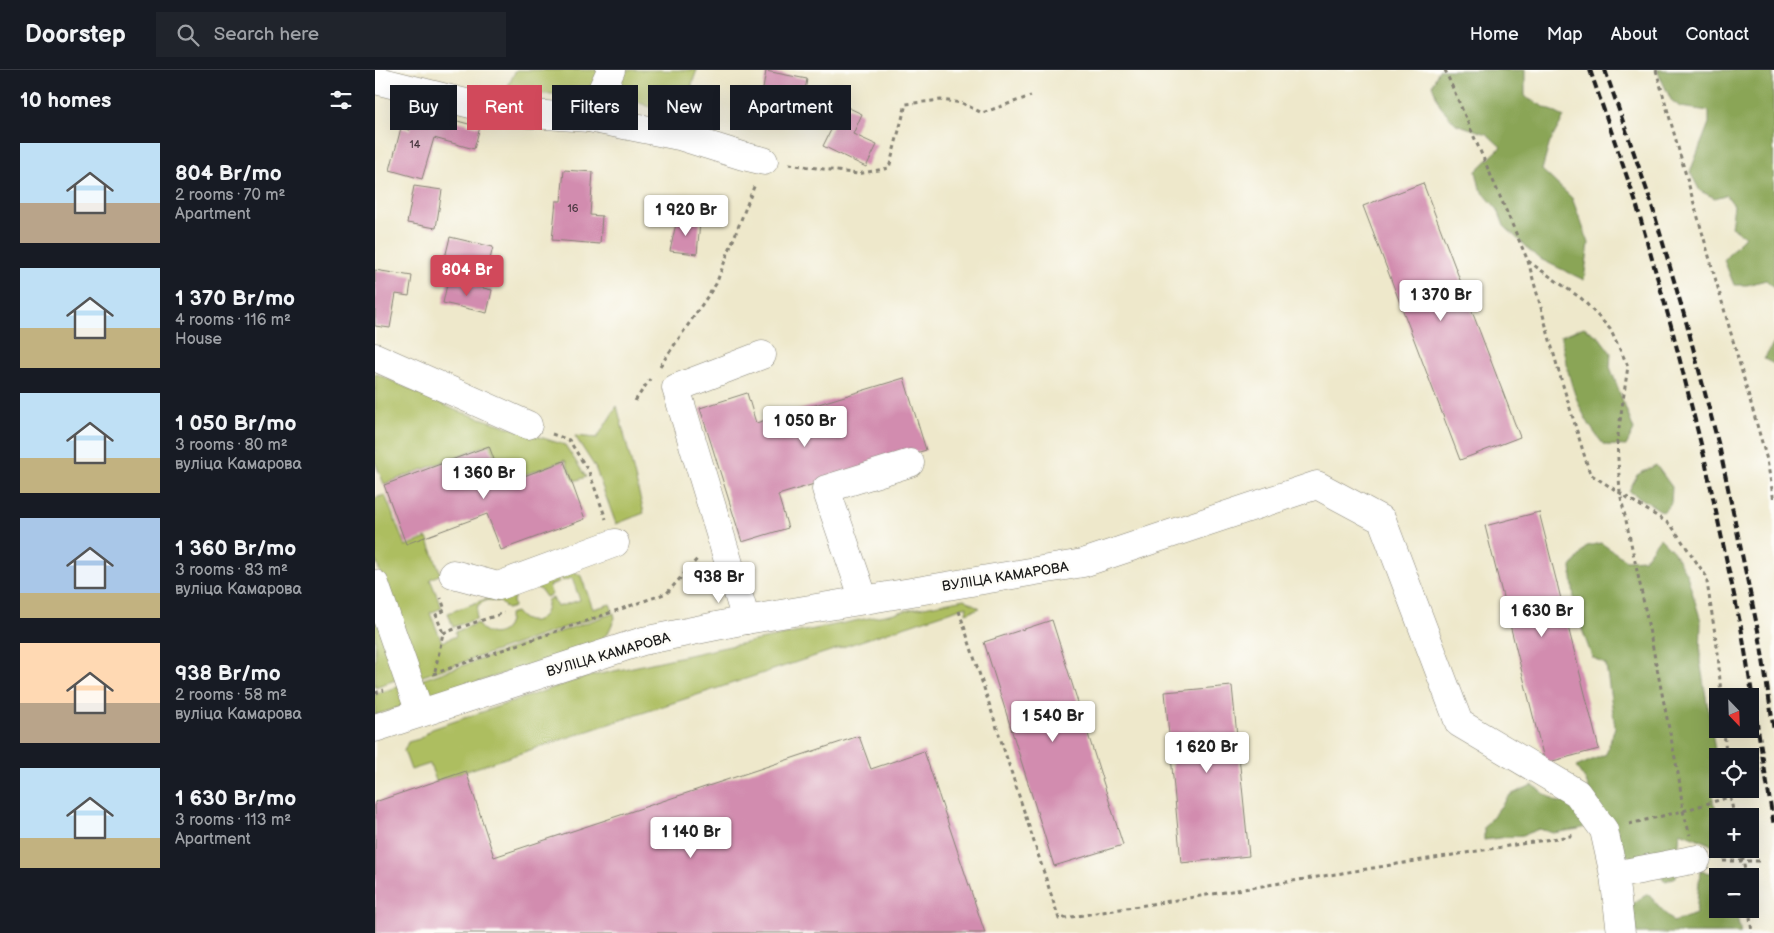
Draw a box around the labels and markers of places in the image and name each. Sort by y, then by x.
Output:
pin: 1 920 Br [634,194,738,237]
pin: 804 Br [426,254,508,297]
pin: 1 370 Br [1389,280,1493,322]
pin: 1 050 Br [753,406,857,448]
pin: 1 360 Br [432,458,536,500]
pin: 938 Br [678,562,760,604]
pin: 1 630 Br [1490,596,1594,638]
pin: 1 540 Br [1001,700,1105,743]
pin: 1 620 Br [1155,732,1259,774]
pin: 1 140 Br [639,816,743,859]

